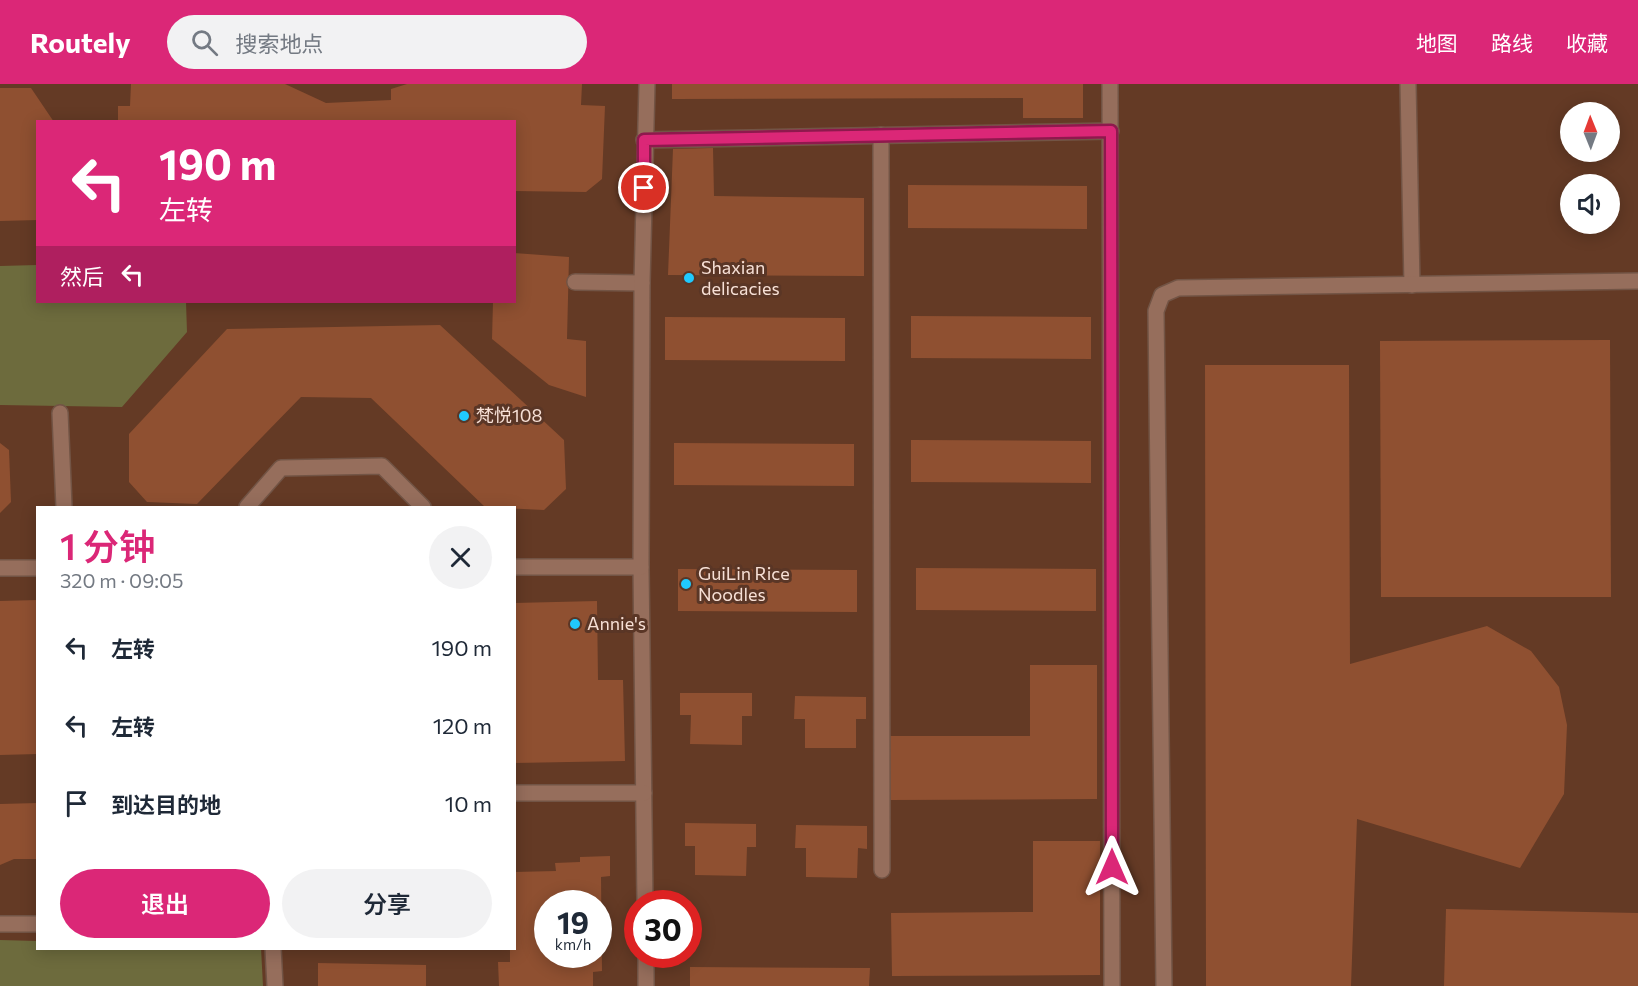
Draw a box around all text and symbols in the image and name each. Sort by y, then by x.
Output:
search box [167,15,587,69]
text: Routely [30,25,131,59]
icon: search [188,26,221,59]
text: 搜索地点 [236,30,324,57]
text: 地图 [1416,30,1458,55]
text: 路线 [1491,30,1533,55]
text: 收藏 [1566,30,1608,55]
north arrow [1560,102,1620,162]
map controls [1560,102,1620,234]
text: 190 m [159,137,277,189]
icon: left [60,144,138,222]
pin [618,162,669,213]
icon: arrive [627,171,660,204]
button: sound [1560,174,1620,234]
text: 左转 [159,193,213,226]
place label: Shaxian delicacies [701,256,780,299]
icon: left [116,258,149,291]
text: 然后 [60,263,104,290]
marker: Shaxian delicacies [682,271,696,285]
place label: 梵悦108 [476,404,542,426]
marker: 梵悦108 [457,409,471,423]
text: 1 分钟 [60,523,155,567]
button: close [429,526,492,589]
place label: GuiLin Rice Noodles [698,562,790,605]
text: 320 m · 09:05 [60,568,184,592]
marker: GuiLin Rice Noodles [679,577,693,591]
place label: Annie's [587,612,646,634]
marker: Annie's [568,617,582,631]
icon: left [60,631,93,664]
text: 190 m [431,634,492,661]
text: 左转 [111,635,155,662]
icon: left [60,709,93,742]
text: 120 m [433,712,492,739]
text: 左转 [111,713,155,740]
icon: arrive [60,787,93,820]
text: 10 m [445,790,492,817]
text: 到达目的地 [111,791,221,818]
position arrow [1080,835,1144,899]
button: 退出 [60,869,270,938]
button: 分享 [282,869,492,938]
speed limit sign: 30 [624,890,702,968]
text: 19 [557,903,589,940]
text: km/h [555,935,591,953]

